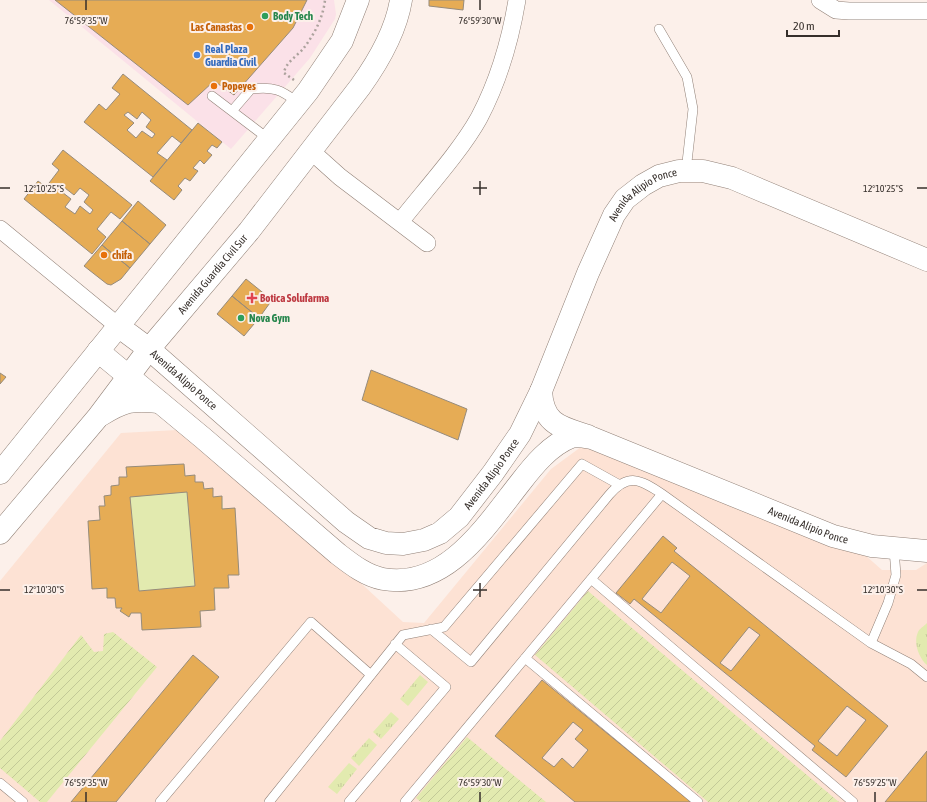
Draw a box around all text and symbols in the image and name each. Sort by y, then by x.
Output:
place label: Body Tech [273,10,313,22]
marker: Body Tech [260,11,270,21]
scale bar [787,12,839,38]
text: 76°59'35"W [64,15,108,26]
text: 76°59'30"W [458,15,502,26]
text: 20 m [793,19,815,33]
place label: Las Canastas [191,21,242,33]
marker: Las Canastas [245,22,255,32]
place label: Real Plaza Guardia Civil [205,43,257,68]
marker: Real Plaza Guardia Civil [192,50,202,60]
place label: Popeyes [222,80,256,92]
marker: Popeyes [209,81,219,91]
street label: Avenida Alipio Ponce [606,166,678,223]
text: 12°10'25"S [24,183,64,194]
text: 12°10'25"S [863,183,903,194]
street label: Avenida Guardia Civil Sur [175,231,250,316]
place label: chifa [112,249,132,261]
marker: chifa [99,250,109,260]
place label: Botica Solufarma [260,292,329,304]
marker: Botica Solufarma [247,293,257,303]
place label: Nova Gym [249,312,290,324]
marker: Nova Gym [236,313,246,323]
street label: Avenida Alipio Ponce [148,347,220,412]
street label: Avenida Alipio Ponce [461,436,521,512]
street label: Avenida Alipio Ponce [767,504,849,546]
text: 12°10'30"S [24,584,64,595]
text: 12°10'30"S [863,584,903,595]
text: 76°59'35"W [64,777,108,788]
text: 76°59'30"W [458,777,502,788]
text: 76°59'25"W [853,777,897,788]

